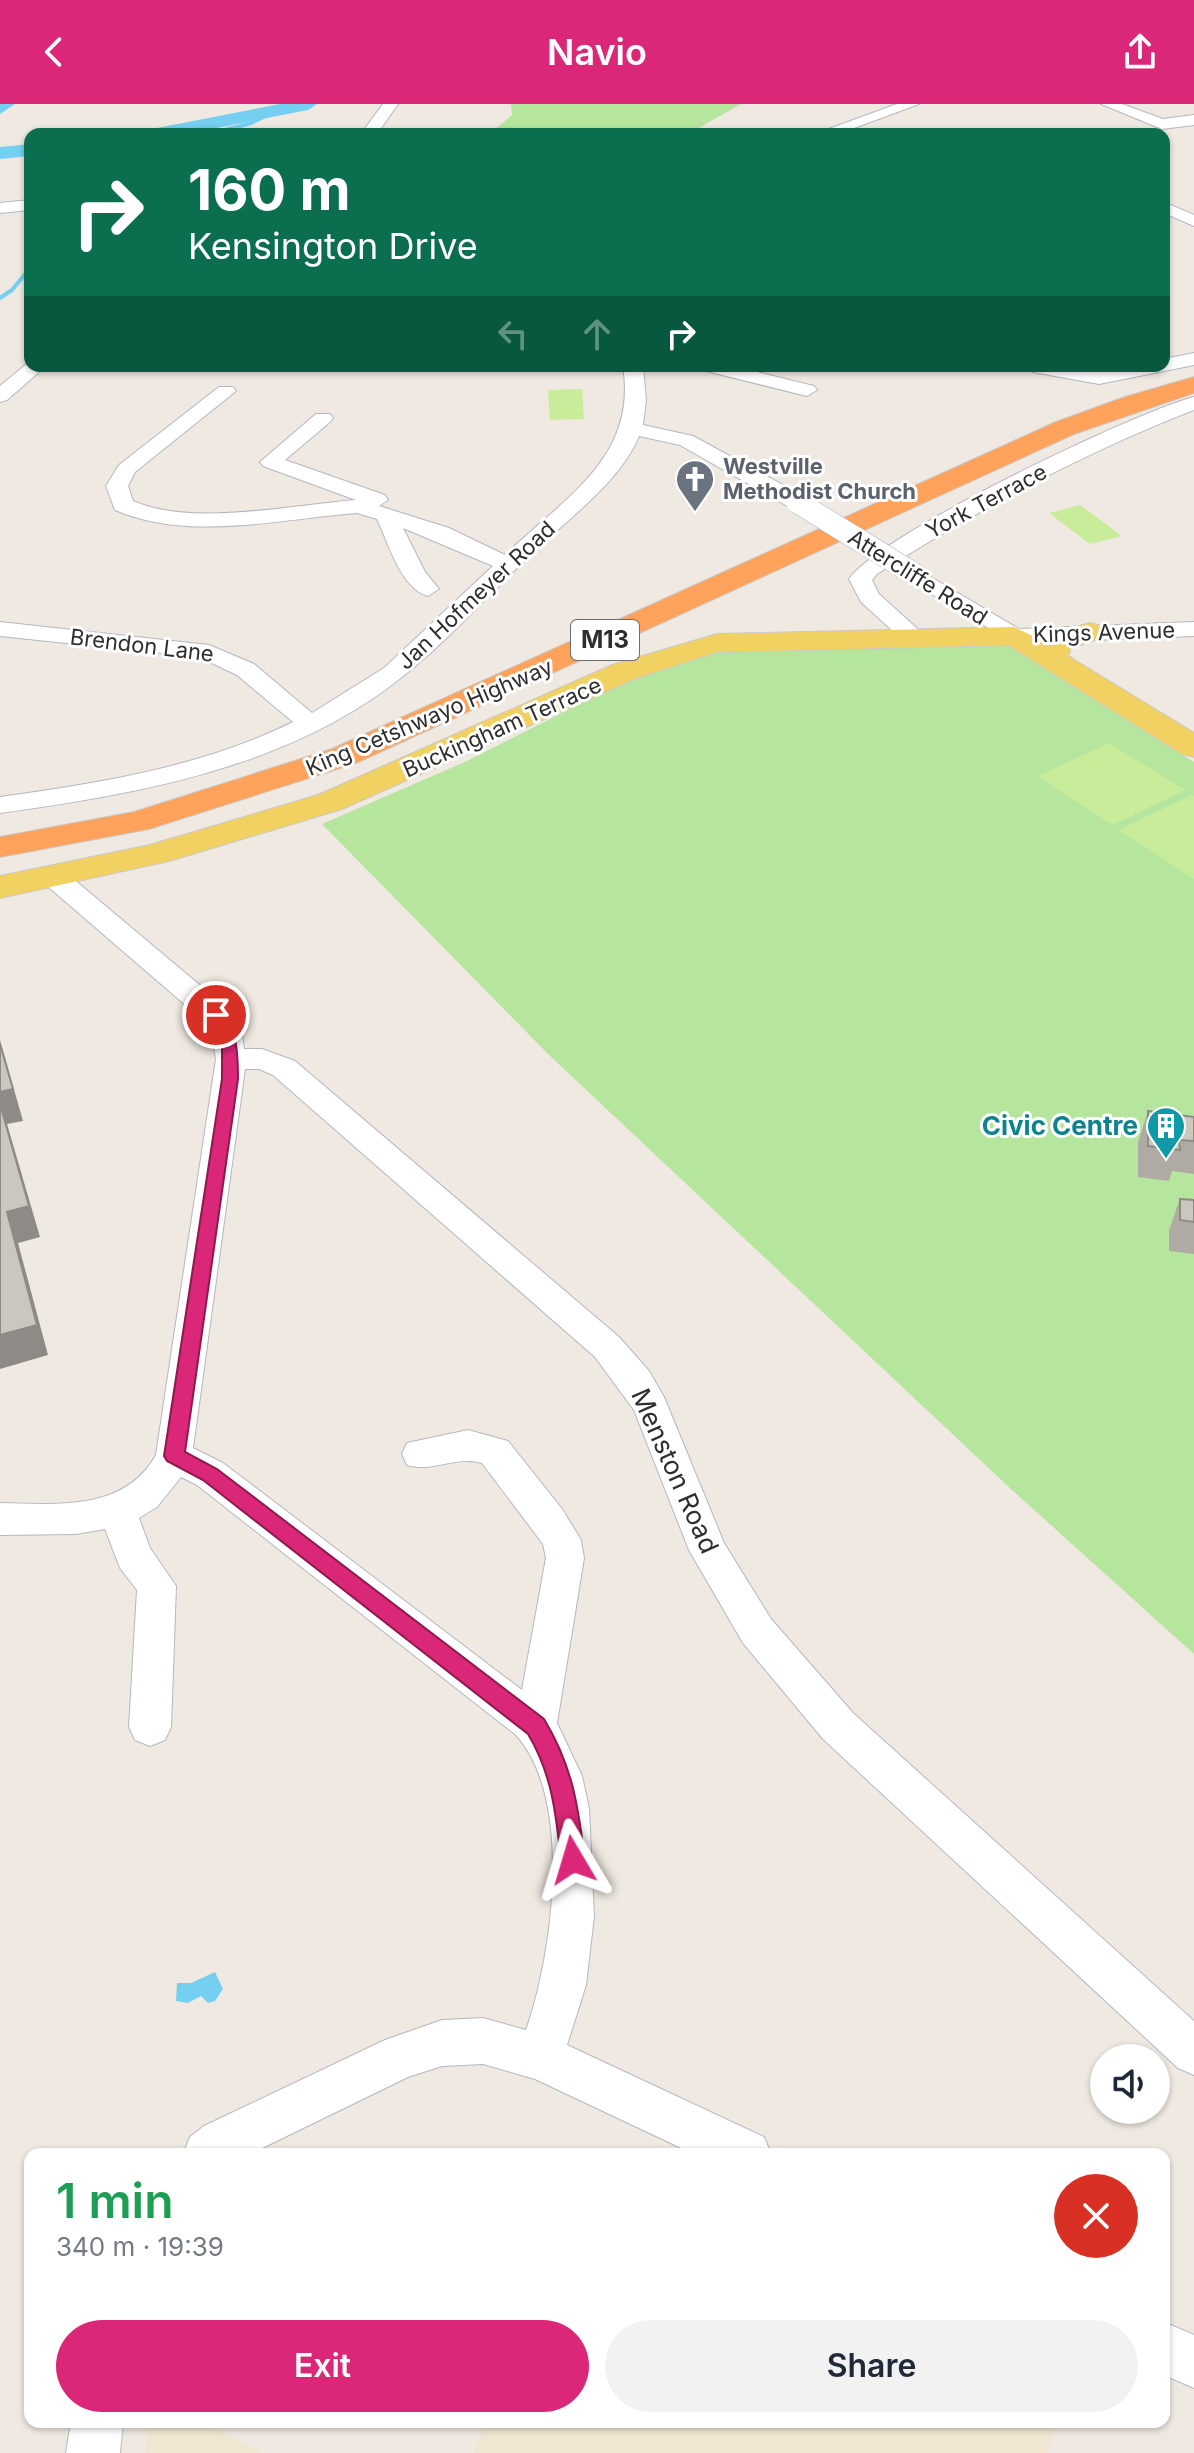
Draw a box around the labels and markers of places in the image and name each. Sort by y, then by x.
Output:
place label: Westville Methodist Church [723,453,916,504]
church icon: Westville Methodist Church [674,458,716,513]
pin [182,981,250,1049]
building icon: Civic Centre [1145,1105,1187,1160]
place label: Civic Centre [982,1110,1138,1141]

